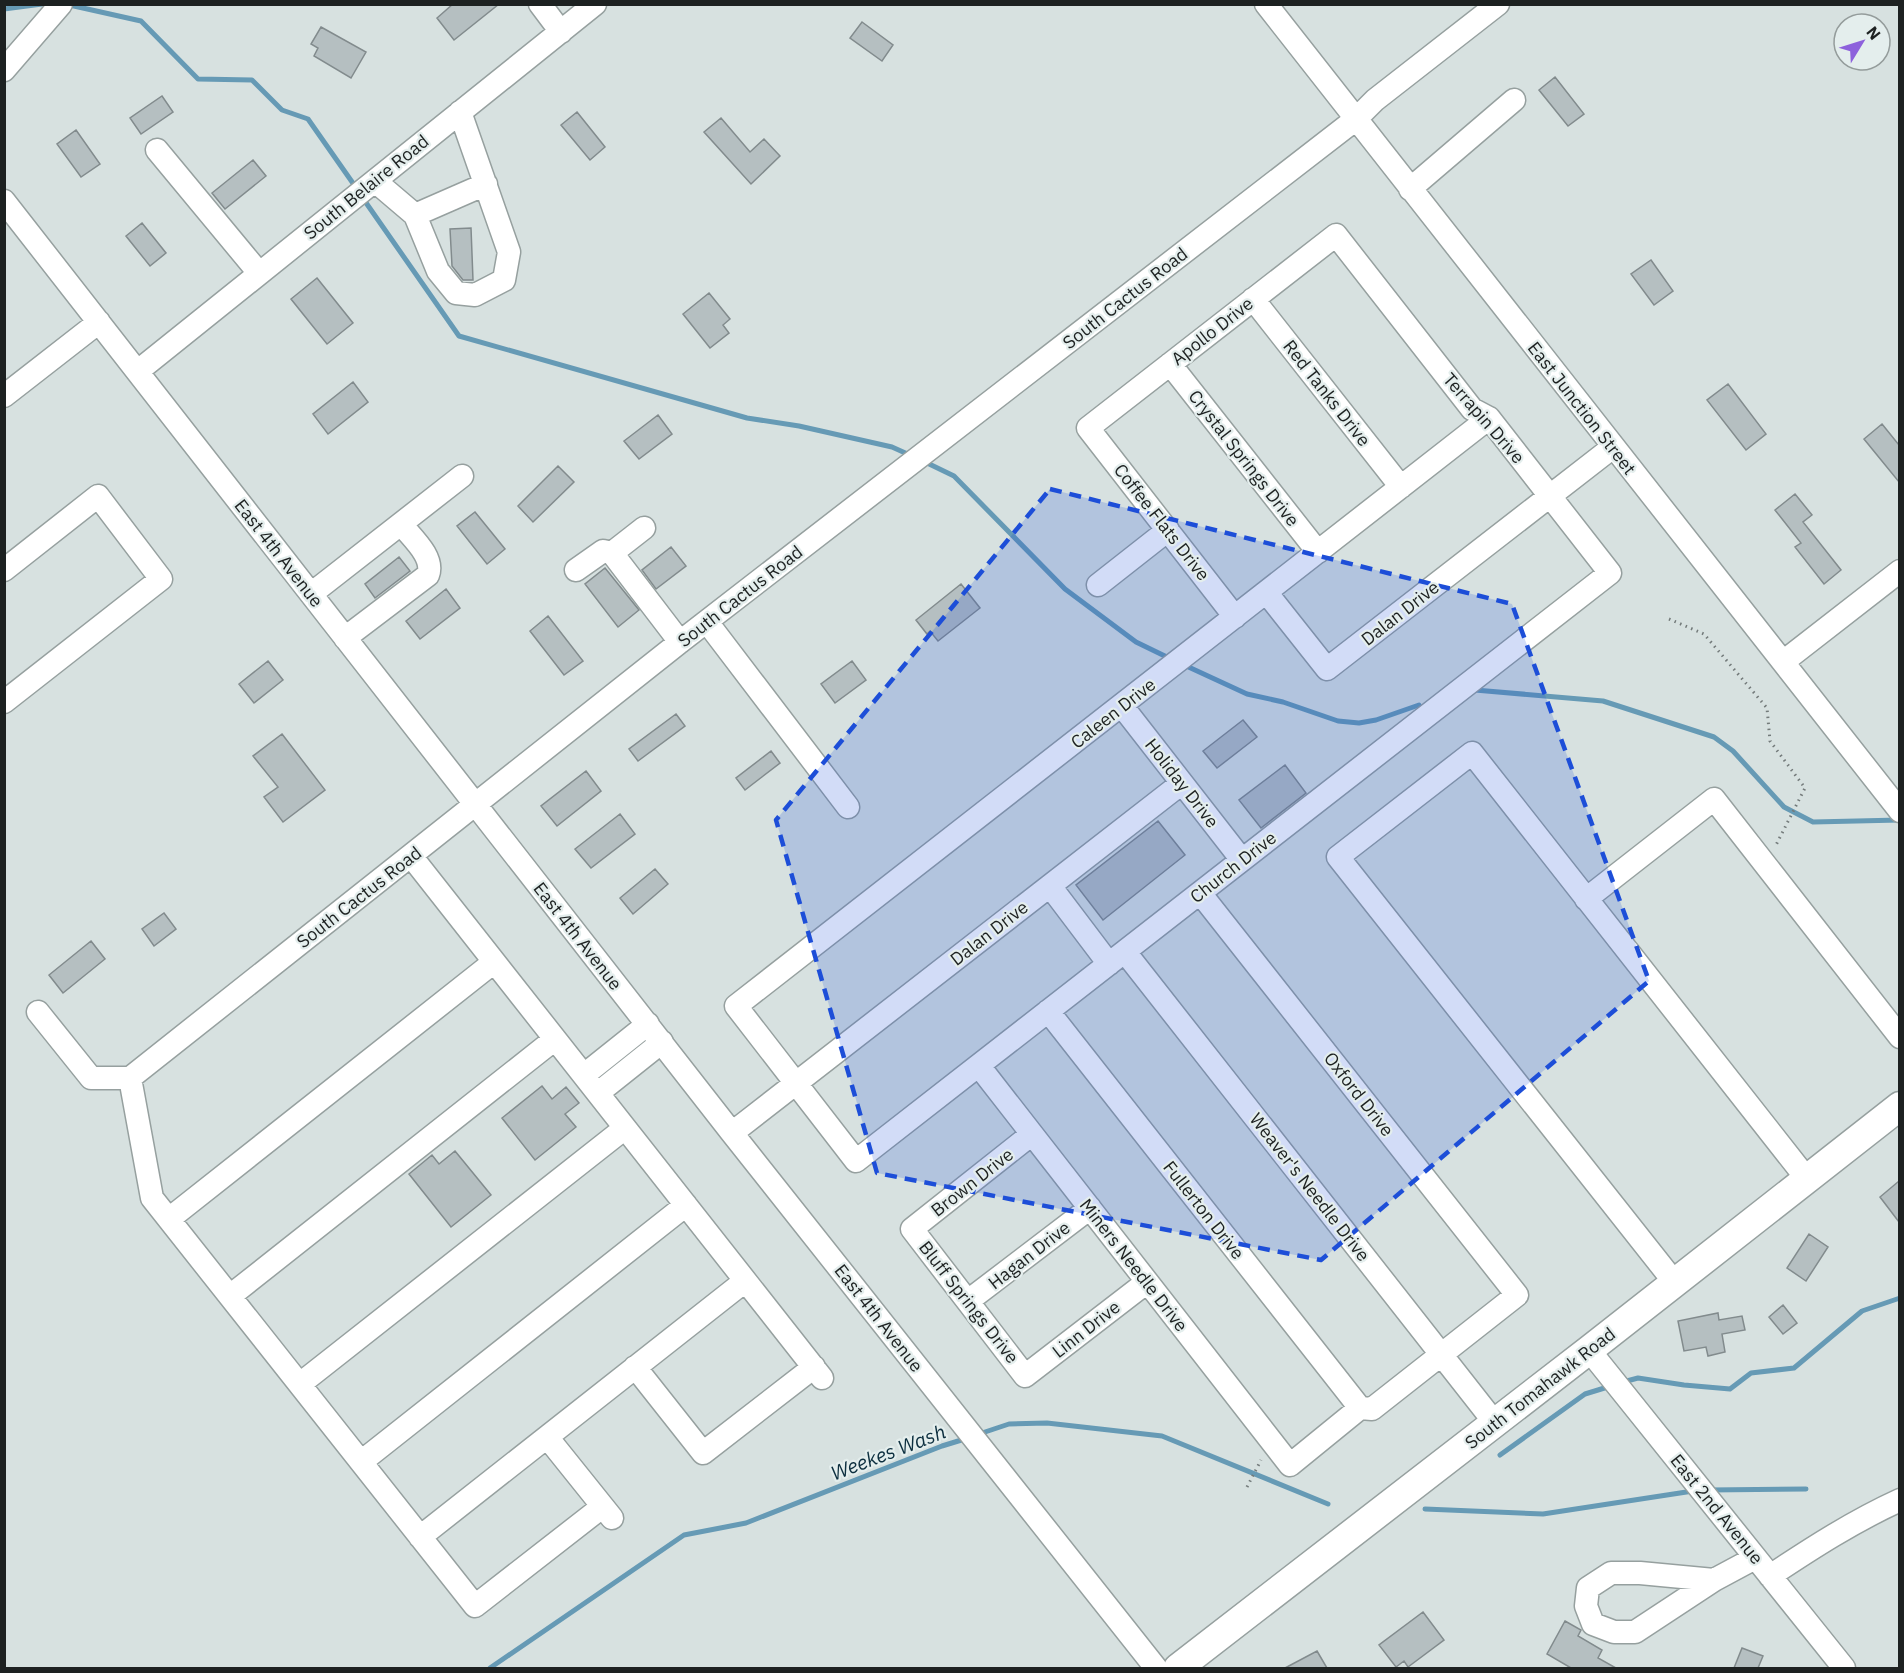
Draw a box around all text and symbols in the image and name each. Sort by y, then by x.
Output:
north arrow [1832,12,1892,72]
text: N [1862,22,1885,43]
street label: South Belaire Road [299,130,433,244]
street label: South Cactus Road [1058,242,1192,354]
street label: Apollo Drive [1166,292,1258,370]
street label: Red Tanks Drive [1278,335,1376,451]
street label: East Junction Street [1523,337,1641,479]
street label: Terrapin Drive [1438,368,1530,468]
street label: Crystal Springs Drive [1183,385,1305,531]
street label: Coffee Flats Drive [1109,459,1215,585]
street label: East 4th Avenue [230,494,328,612]
street label: South Cactus Road [673,540,807,652]
street label: Dalan Drive [1356,575,1444,651]
street label: Caleen Drive [1066,673,1160,753]
street label: Holiday Drive [1140,734,1224,832]
street label: Church Drive [1185,826,1281,908]
street label: South Cactus Road [292,841,426,953]
street label: East 4th Avenue [529,877,627,995]
street label: Dalan Drive [945,895,1033,971]
street label: Oxford Drive [1319,1047,1399,1141]
street label: Weaver's Needle Drive [1245,1108,1375,1266]
street label: Brown Drive [926,1143,1018,1221]
street label: Fullerton Drive [1158,1156,1250,1264]
street label: Miners Needle Drive [1075,1194,1193,1336]
street label: Hagan Drive [983,1216,1075,1294]
street label: Bluff Springs Drive [914,1236,1024,1368]
street label: East 4th Avenue [830,1259,928,1377]
street label: Linn Drive [1047,1295,1125,1363]
street label: South Tomahawk Road [1460,1322,1620,1454]
water label: Weekes Wash [827,1418,949,1486]
street label: East 2nd Avenue [1666,1449,1769,1569]

